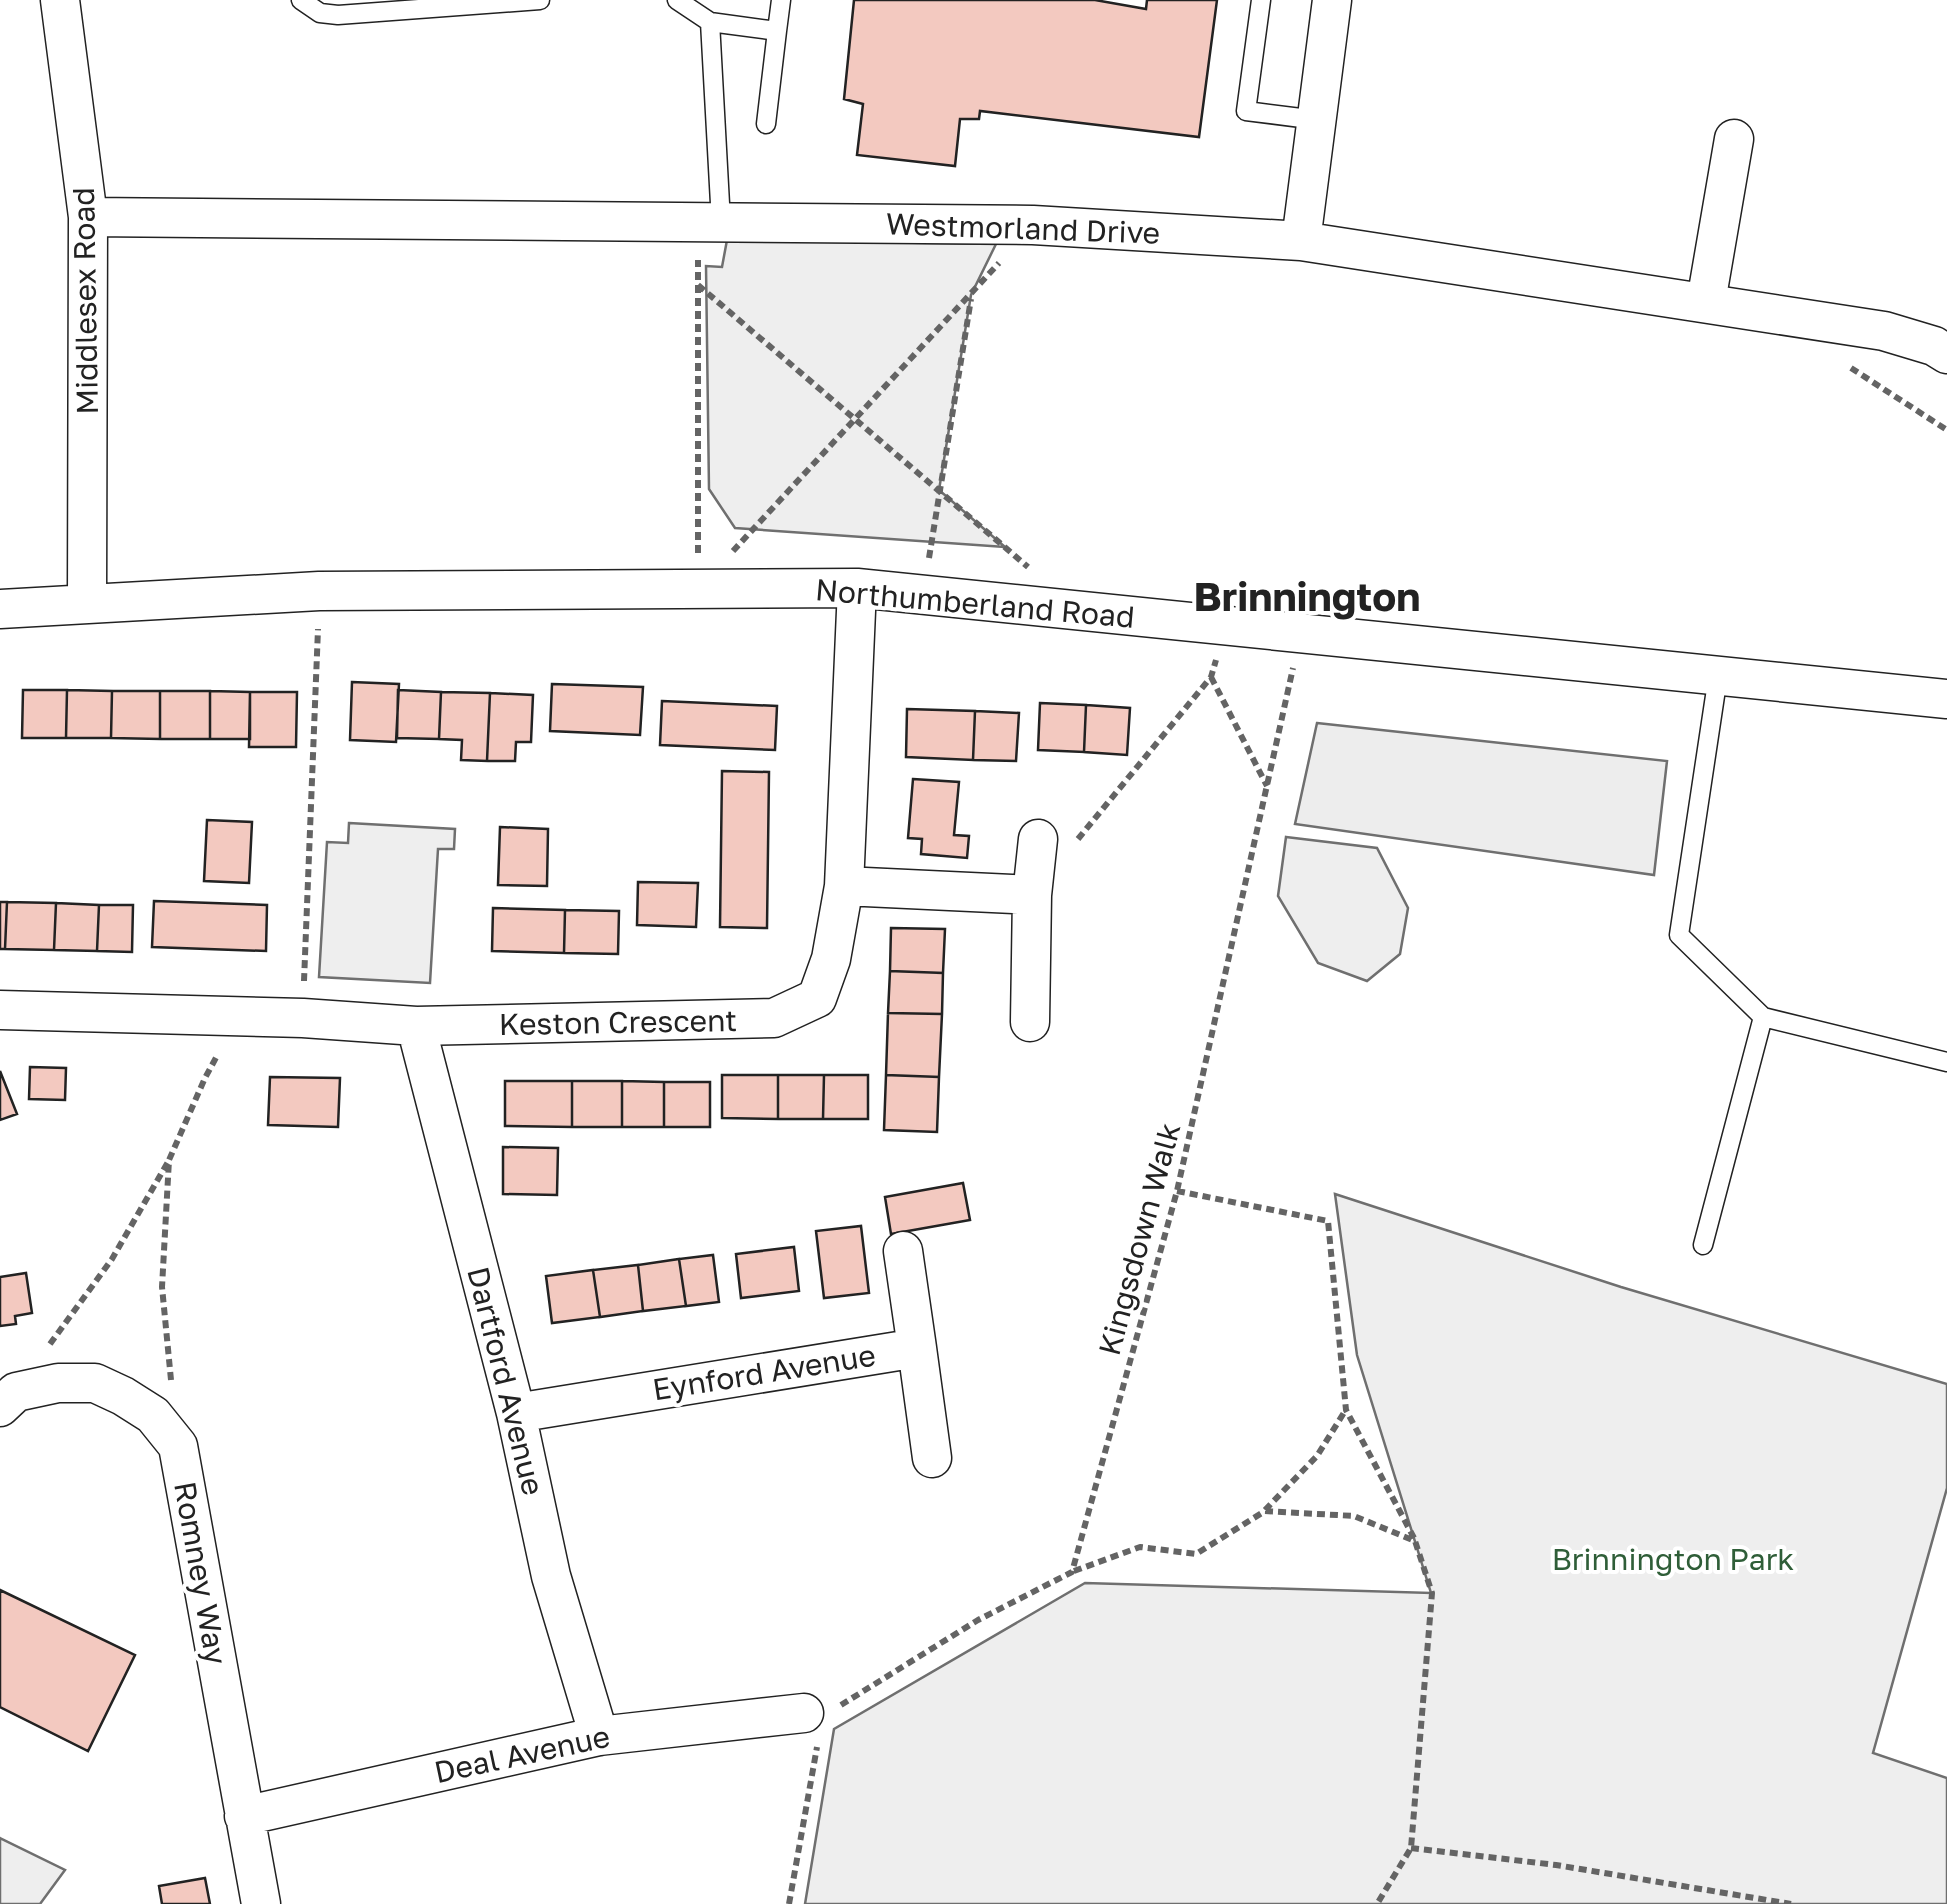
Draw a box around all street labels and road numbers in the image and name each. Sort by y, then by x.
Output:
street label: Middlesex Road [65,187,105,415]
street label: Westmorland Drive [885,205,1161,251]
street label: Northumberland Road [814,571,1136,635]
street label: Keston Crescent [499,1002,737,1042]
street label: Kingsdown Walk [1091,1119,1187,1359]
street label: Dartford Avenue [460,1263,552,1499]
street label: Eynford Avenue [650,1337,878,1407]
street label: Romney Way [167,1479,235,1667]
street label: Deal Avenue [431,1718,613,1790]

